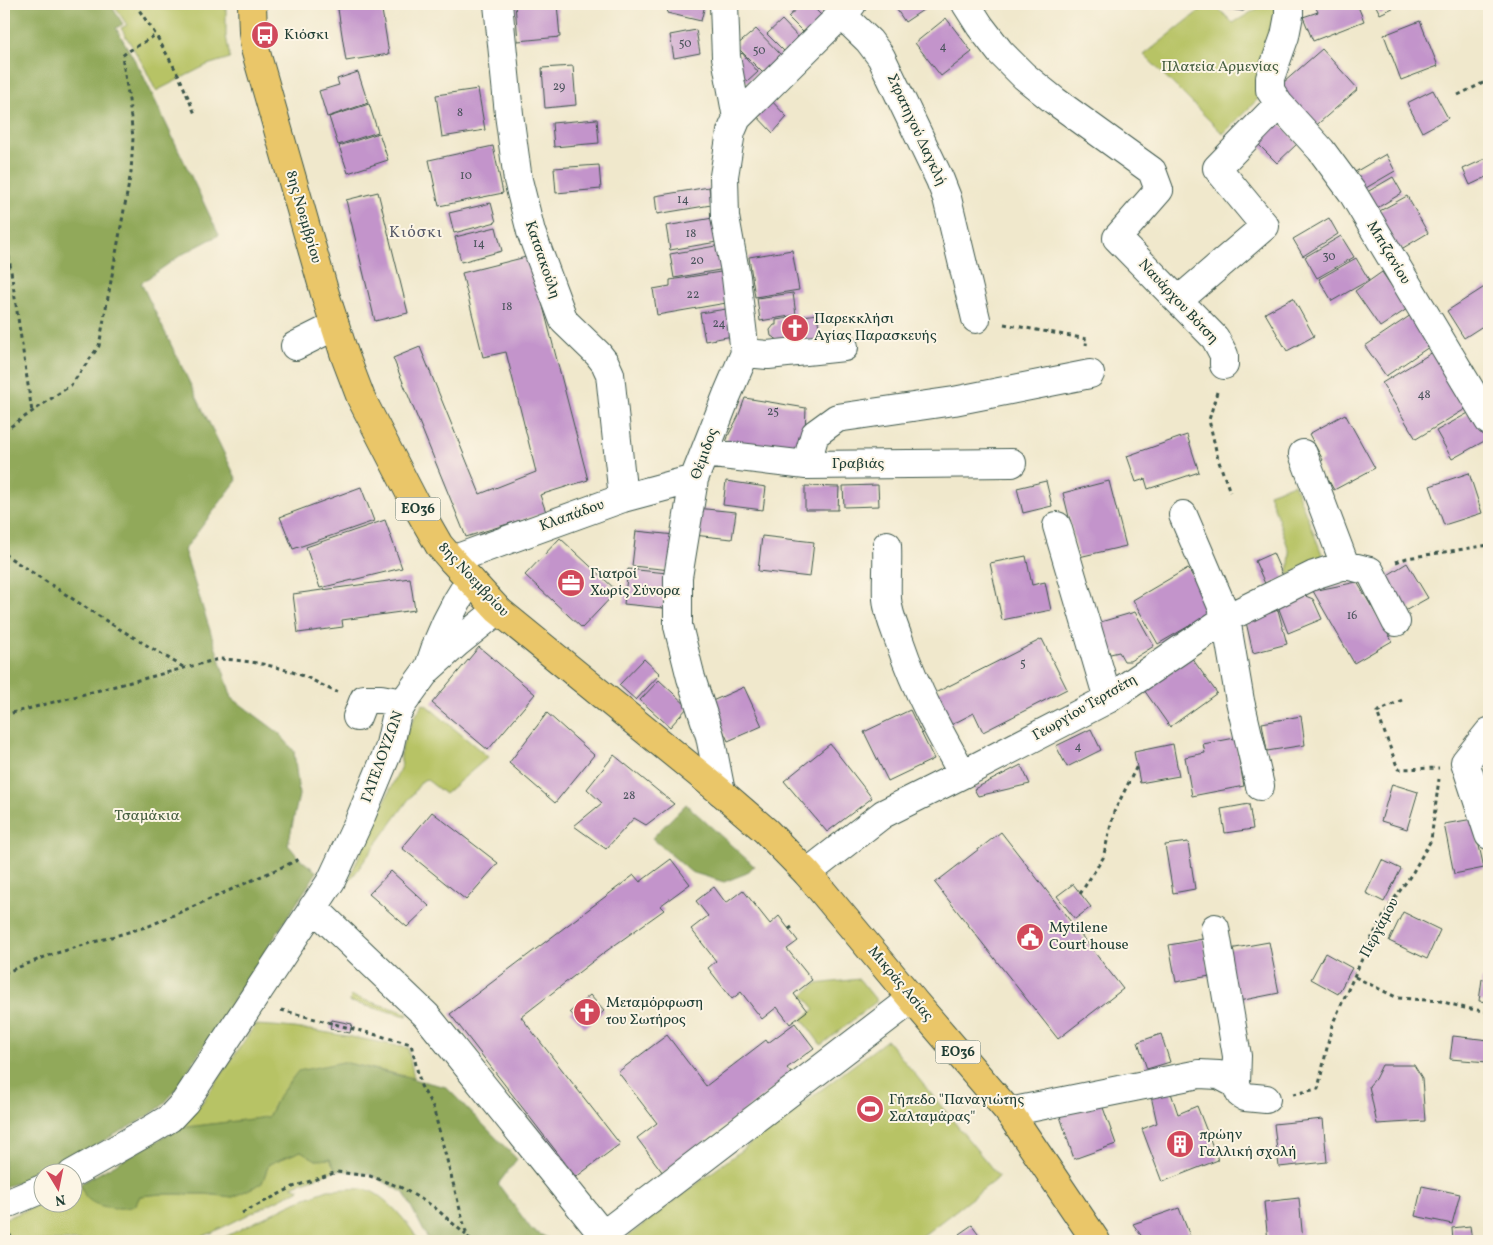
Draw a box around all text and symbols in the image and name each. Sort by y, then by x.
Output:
bus stop icon: Κιόσκι [250,20,280,50]
place label: Κιόσκι [284,25,329,46]
house number: 50 [679,36,691,52]
house number: 4 [939,39,947,55]
house number: 50 [753,43,765,59]
park label: Πλατεία Αρμενίας [1161,57,1279,78]
street label: Στρατηγού Δαγκλή [881,70,951,190]
house number: 29 [553,79,565,95]
house number: 8 [457,105,463,121]
street label: 8ης Νοεμβρίου [280,168,326,266]
house number: 10 [460,168,472,184]
house number: 14 [677,192,689,208]
street label: Μπιζανίου [1361,217,1415,289]
street label: Κατσακούλη [519,218,565,302]
district label: Κιόσκι [389,222,443,244]
house number: 18 [686,226,696,242]
house number: 14 [473,236,485,252]
house number: 30 [1322,249,1336,265]
house number: 20 [690,253,704,269]
street label: Ναυάρχου Βότση [1133,255,1223,349]
house number: 22 [687,287,699,303]
house number: 18 [502,299,512,315]
place label: Παρεκκλήσι Αγίας Παρασκευής [814,309,937,347]
church icon: Παρεκκλήσι Αγίας Παρασκευής [780,313,810,343]
house number: 24 [712,316,726,332]
house number: 48 [1417,387,1431,403]
house number: 25 [767,404,779,420]
street label: Θέμιδος [686,425,724,483]
street label: Γραβιάς [832,454,885,475]
street label: Κλαπάδου [537,495,607,537]
road number: ΕΟ36 [396,498,440,520]
street label: 8ης Νοεμβρίου [433,538,513,622]
place label: Γιατροί Χωρίς Σύνορα [590,564,680,602]
office icon: Γιατροί Χωρίς Σύνορα [556,568,586,598]
house number: 16 [1347,608,1357,624]
house number: 5 [1020,656,1026,672]
street label: Γεωργίου Τερτσέτη [1029,669,1141,747]
street label: ΓΑΤΕΛΟΥΖΩΝ [357,708,409,806]
house number: 4 [1074,739,1082,755]
house number: 28 [623,788,635,804]
park label: Τσαμάκια [114,806,180,827]
street label: Περγάμου [1355,894,1405,962]
place label: Mytilene Court house [1049,918,1129,956]
public building icon: Mytilene Court house [1015,922,1045,952]
street label: Μικράς Ασίας [862,942,938,1026]
place label: Μεταμόρφωση του Σωτήρος [606,993,704,1031]
church icon: Μεταμόρφωση του Σωτήρος [572,997,602,1027]
road number: ΕΟ36 [936,1040,980,1064]
place label: Γήπεδο "Παναγιώτης Σαλταμάρας" [889,1090,1024,1128]
sports icon: Γήπεδο "Παναγιώτης Σαλταμάρας" [855,1094,885,1124]
place label: πρώην Γαλλική σχολή [1199,1125,1297,1163]
building icon: πρώην Γαλλική σχολή [1165,1129,1195,1159]
north arrow [32,1162,82,1212]
text: N [53,1189,67,1210]

